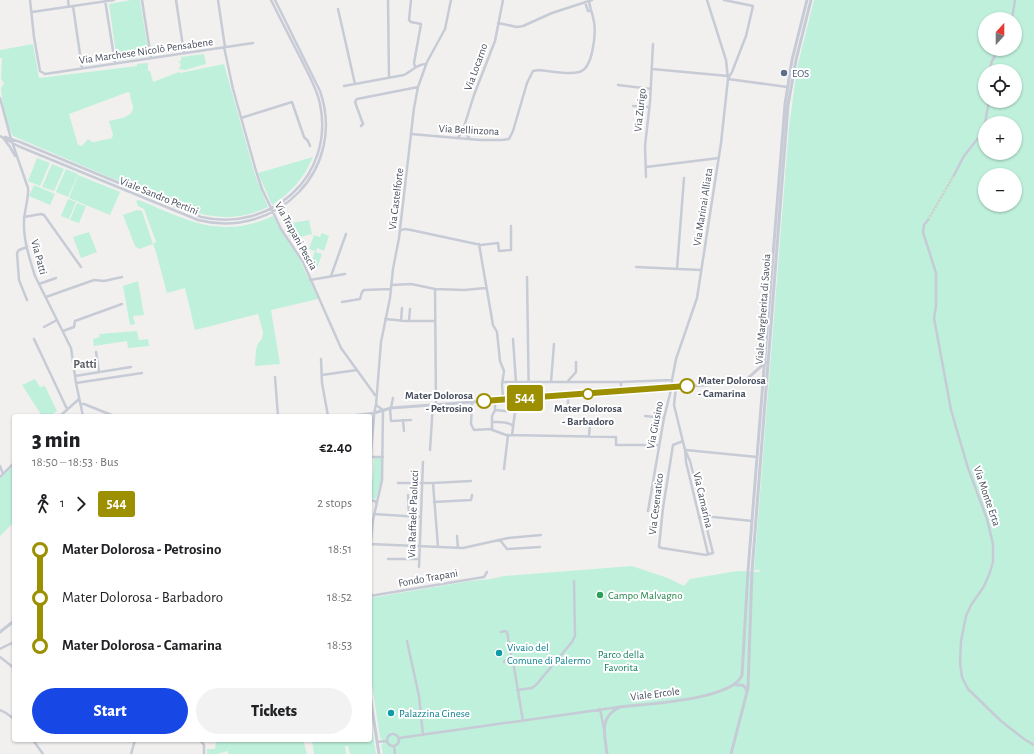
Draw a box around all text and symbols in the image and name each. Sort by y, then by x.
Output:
north arrow [978,12,1022,56]
map controls [978,12,1022,212]
street label: Via Marchese Nicolò Pensabene [78,36,214,66]
street label: Via Locarno [462,42,490,92]
button: locate [978,64,1022,108]
marker: EOS [779,68,789,78]
place label: EOS [792,68,809,79]
street label: Via Zurigo [632,88,648,132]
button: + [978,116,1022,160]
street label: Via Bellinzona [438,123,500,137]
street label: Via Castelforte [387,167,405,231]
street label: Via Marinai Alliata [691,167,715,247]
button: − [978,168,1022,212]
street label: Viale Sandro Pertini [118,175,200,217]
street label: Via Trapani Pescia [273,200,319,272]
street label: Via Patti [29,238,49,276]
street label: Viale Margherita di Savoia [754,253,772,365]
district label: Patti [73,358,97,370]
place label: Mater Dolorosa - Camarina [698,375,767,399]
marker: Mater Dolorosa - Camarina [679,378,695,394]
line badge: 544 [502,385,548,411]
marker: Mater Dolorosa - Barbadoro [582,388,594,400]
place label: Mater Dolorosa - Petrosino [405,390,474,414]
text: 544 [515,391,535,405]
marker: Mater Dolorosa - Petrosino [476,393,492,409]
street label: Via Giusino [645,400,665,450]
place label: Mater Dolorosa - Barbadoro [554,403,623,427]
text: 3 min [32,429,80,451]
text: €2.40 [319,440,352,455]
text: 18:50 – 18:53 · Bus [32,456,118,469]
street label: Via Monte Erta [972,465,1002,527]
street label: Via Raffaele Paolucci [406,470,420,558]
street label: Via Camarina [691,471,715,529]
street label: Via Cesenatico [647,473,665,535]
icon: walk [32,493,54,515]
icon: forward [70,493,92,515]
text: 1 [60,497,64,510]
text: 544 [106,497,127,511]
text: 2 stops [317,497,352,510]
text: Mater Dolorosa - Petrosino [62,542,221,557]
text: 18:51 [328,543,352,556]
street label: Fondo Trapani [397,567,459,589]
text: Mater Dolorosa - Barbadoro [62,590,223,605]
marker: Campo Malvagno [595,590,605,600]
place label: Campo Malvagno [608,590,683,601]
text: 18:52 [327,591,352,604]
text: Mater Dolorosa - Camarina [62,638,222,653]
text: 18:53 [328,639,352,652]
place label: Vivaio del Comune di Palermo [507,642,591,666]
marker: Vivaio del Comune di Palermo [494,648,504,658]
park label: Parco della Favorita [598,649,644,673]
street label: Viale Ercole [630,686,680,702]
button: Start [32,688,188,734]
button: Tickets [196,688,352,734]
marker: Palazzina Cinese [386,708,396,718]
place label: Palazzina Cinese [399,708,470,719]

